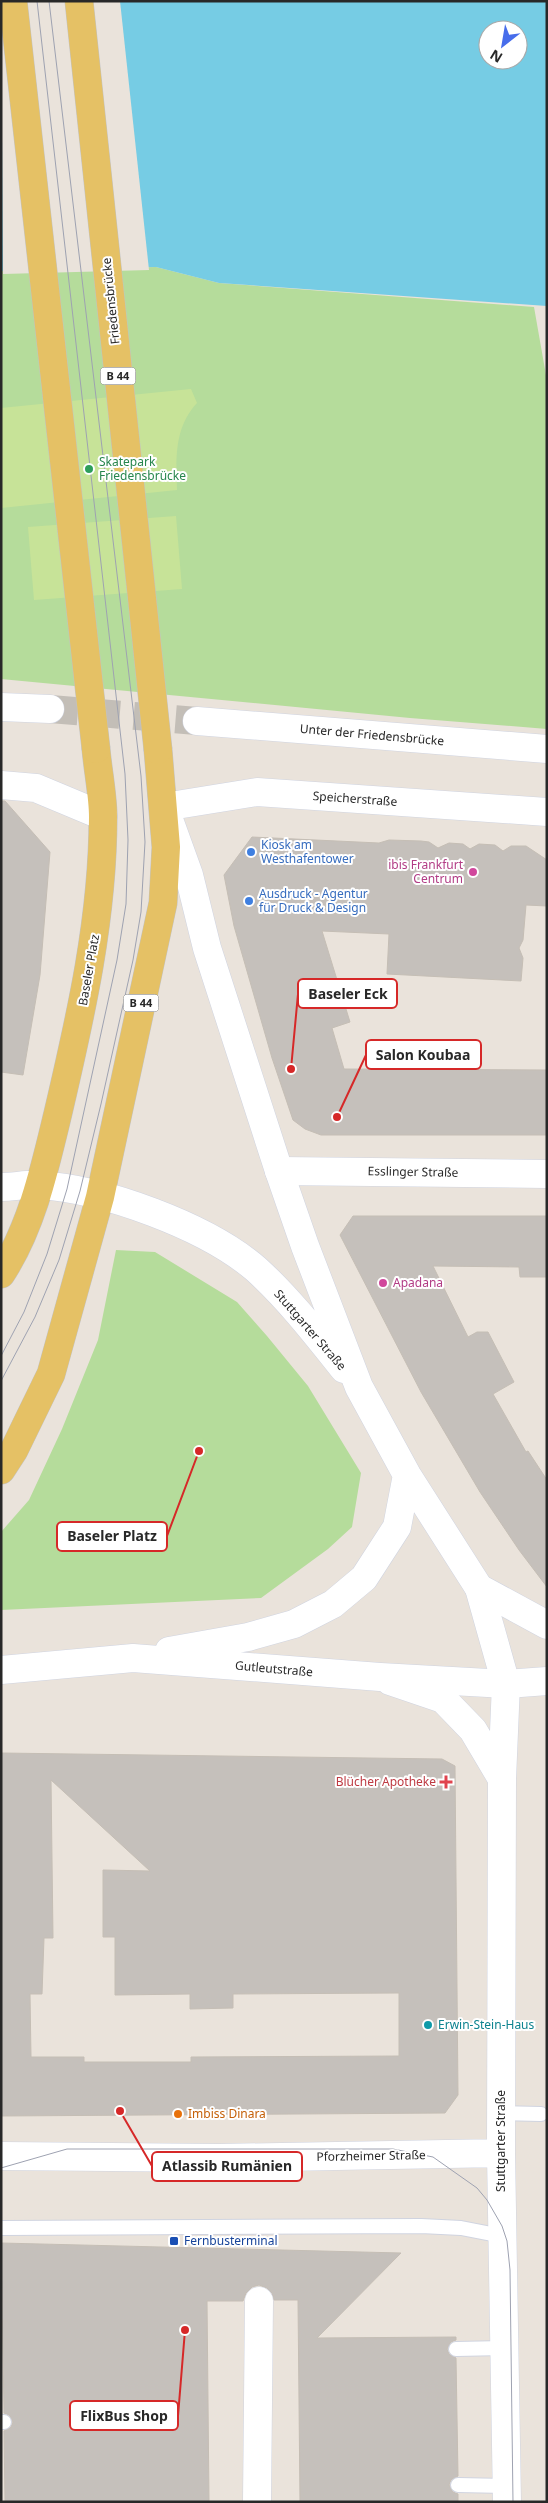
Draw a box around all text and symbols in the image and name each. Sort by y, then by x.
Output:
north arrow [478,20,528,70]
text: N [486,45,506,68]
street label: Friedensbrücke [97,257,124,345]
road number: B 44 [100,368,136,384]
place label: Skatepark Friedensbrücke [99,453,186,484]
marker: Skatepark Friedensbrücke [83,463,95,475]
street label: Unter der Friedensbrücke [299,720,445,749]
street label: Speicherstraße [312,787,398,810]
place label: Kiosk am Westhafentower [261,836,354,867]
marker: Kiosk am Westhafentower [245,846,257,858]
place label: ibis Frankfurt Centrum [388,856,464,887]
marker: ibis Frankfurt Centrum [467,866,479,878]
place label: Ausdruck - Agentur für Druck & Design [259,885,368,916]
marker: Ausdruck - Agentur für Druck & Design [243,895,255,907]
street label: Baseler Platz [74,933,103,1007]
callout: Baseler Eck [298,979,397,1008]
text: Baseler Eck [308,984,388,1003]
road number: B 44 [124,994,158,1011]
callout: Salon Koubaa [366,1040,481,1069]
text: Salon Koubaa [376,1045,470,1064]
street label: Esslinger Straße [368,1162,459,1181]
place label: Apadana [393,1274,443,1291]
marker: Apadana [377,1277,389,1289]
street label: Stuttgarter Straße [271,1286,350,1374]
callout: Baseler Platz [57,1522,167,1551]
text: Baseler Platz [67,1526,157,1545]
street label: Gutleutstraße [234,1657,314,1680]
place label: Blücher Apotheke [336,1773,436,1790]
marker: Blücher Apotheke [440,1776,452,1788]
place label: Erwin-Stein-Haus [438,2016,535,2033]
marker: Erwin-Stein-Haus [422,2019,434,2031]
street label: Stuttgarter Straße [492,2090,509,2192]
place label: Imbiss Dinara [188,2105,266,2122]
marker: Imbiss Dinara [172,2108,184,2120]
street label: Pforzheimer Straße [316,2146,426,2165]
callout: Atlassib Rumänien [152,2152,302,2181]
text: Atlassib Rumänien [162,2156,292,2175]
place label: Fernbusterminal [184,2232,278,2249]
marker: Fernbusterminal [168,2235,180,2247]
callout: FlixBus Shop [70,2401,178,2430]
text: FlixBus Shop [80,2406,168,2425]

